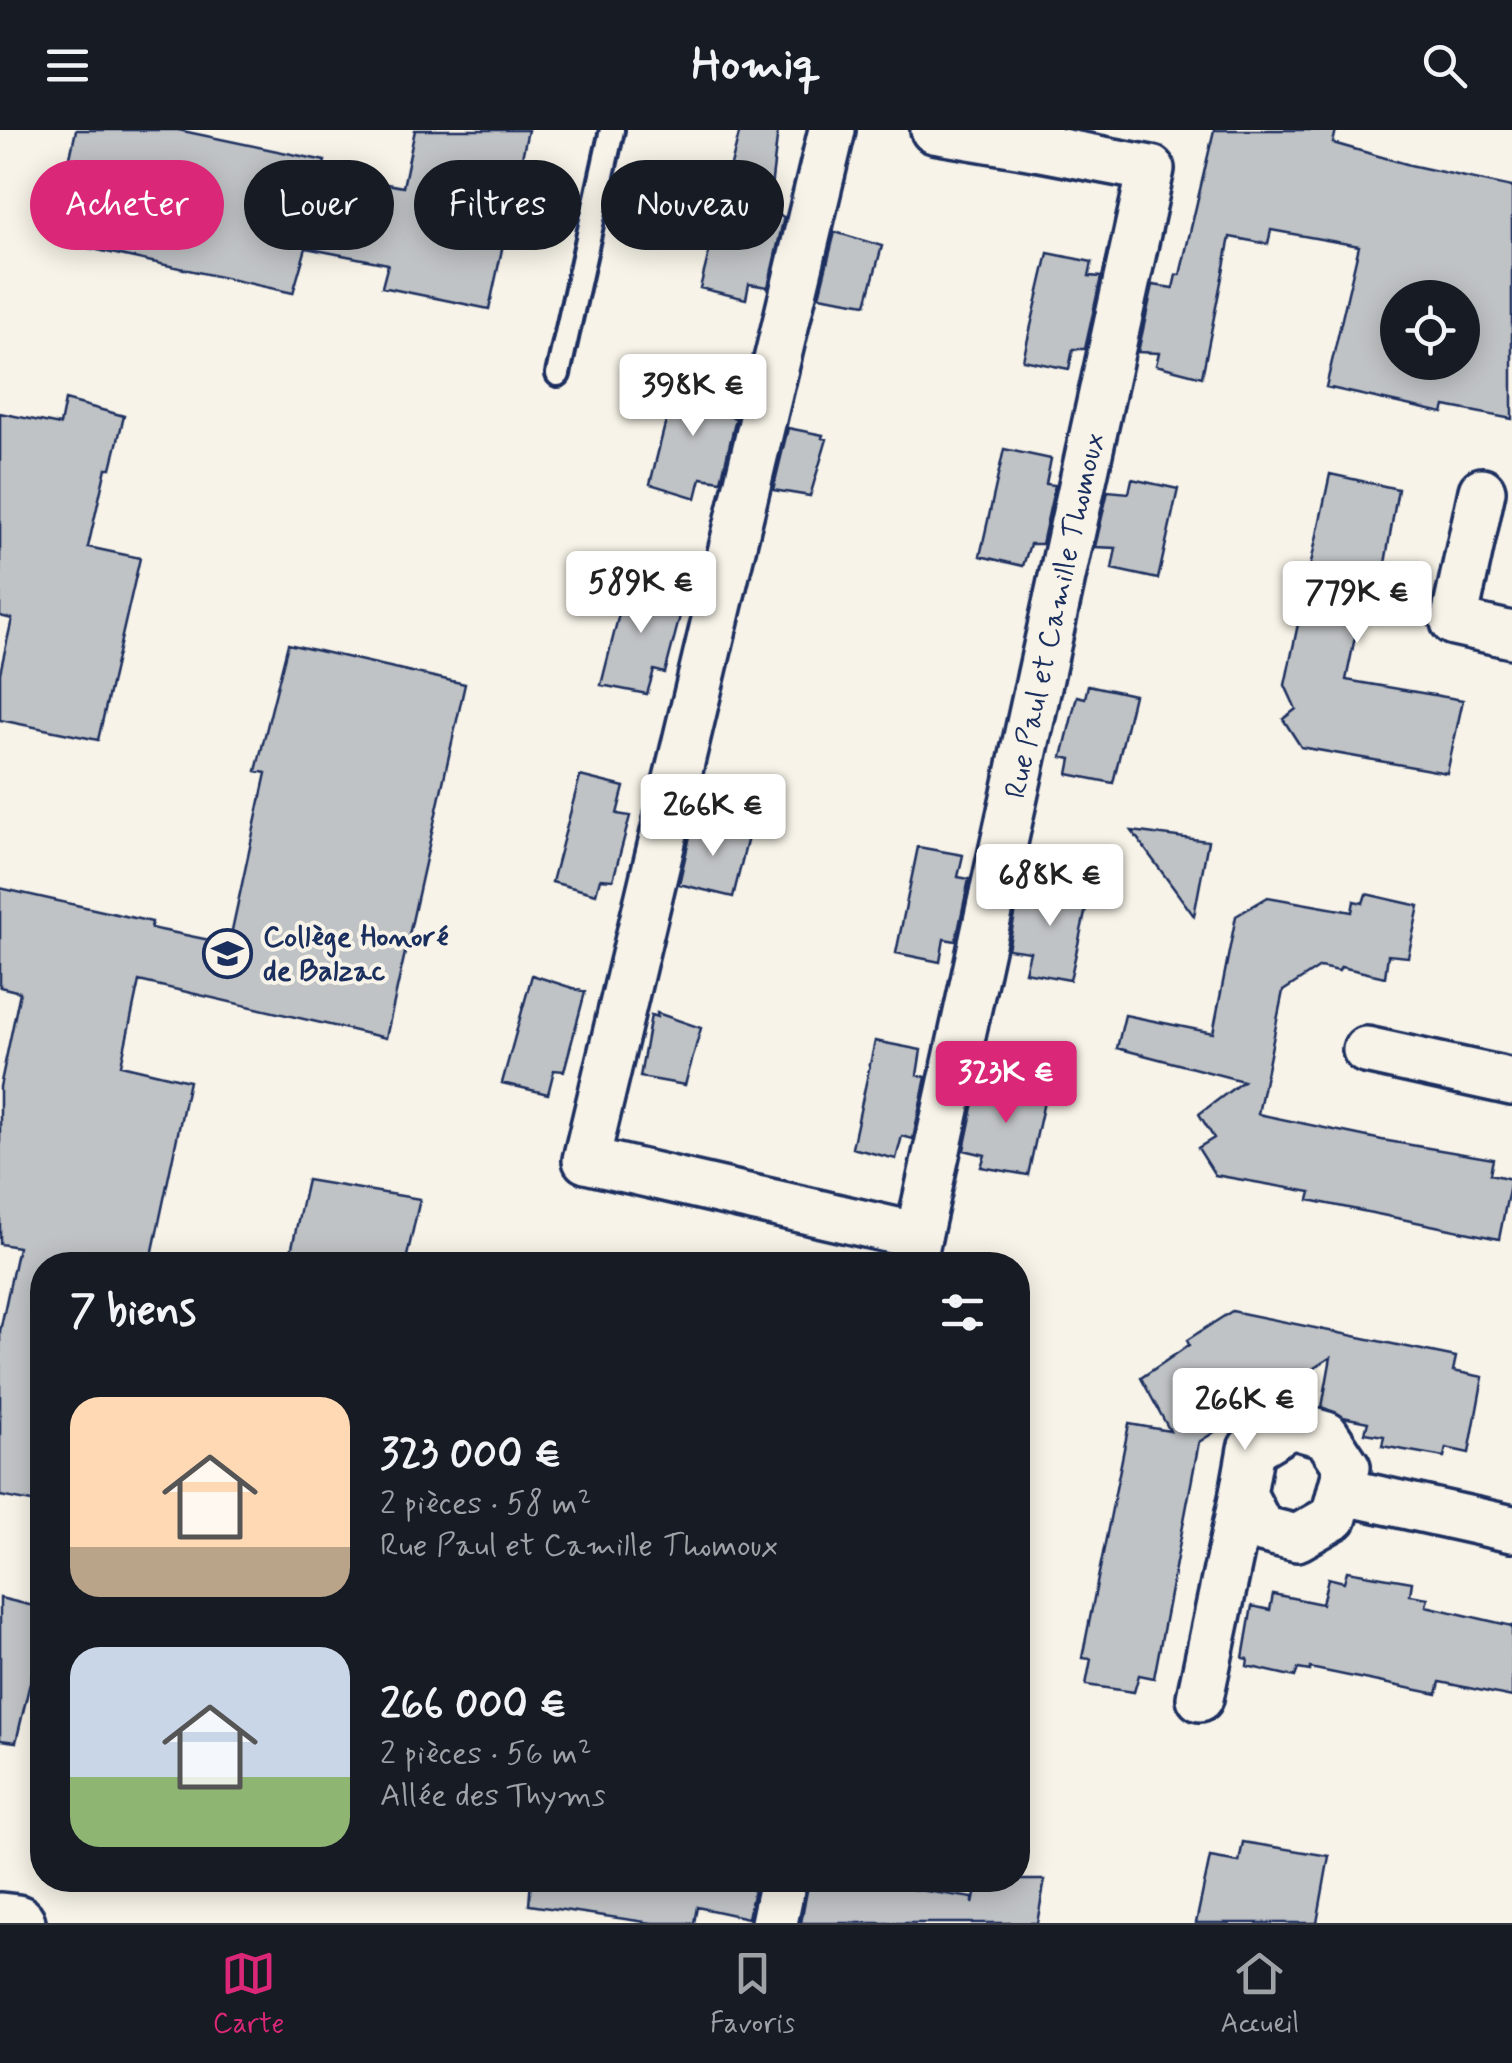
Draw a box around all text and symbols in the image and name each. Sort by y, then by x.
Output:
text: Homiq [692,36,820,95]
icon: menu [40,38,95,93]
icon: search [1417,38,1472,93]
chip: Acheter [30,160,224,250]
chip: Louer [244,160,394,250]
chip: Filtres [414,160,581,250]
chip: Nouveau [601,160,784,250]
map controls [1380,280,1480,380]
button: locate [1380,280,1480,380]
pin: 398K € [612,354,774,439]
text: 398K € [641,365,745,407]
street label: Rue Paul et Camille Thomoux [996,429,1114,802]
pin: 589K € [560,551,722,636]
pin: 779K € [1276,561,1438,646]
text: 589K € [588,562,694,604]
text: 779K € [1305,572,1409,614]
pin: 266K € [632,774,794,859]
text: 266K € [663,785,763,827]
pin: 688K € [969,844,1131,929]
text: 688K € [998,855,1102,897]
place label: Collège Honoré de Balzac [263,918,449,991]
school or university icon: Collège Honoré de Balzac [202,927,254,979]
pin: 323K € [925,1041,1087,1126]
text: 323K € [958,1052,1054,1094]
text: 7 biens [70,1285,196,1340]
icon: filters [935,1285,990,1340]
pin: 266K € [1164,1368,1326,1453]
text: 266K € [1195,1379,1295,1421]
text: 323 000 € [380,1428,561,1483]
icon: home [150,1437,270,1557]
text: 2 pièces · 58 m² [380,1483,591,1525]
text: Rue Paul et Camille Thomoux [380,1525,778,1567]
text: 266 000 € [380,1678,567,1733]
icon: home [150,1687,270,1807]
text: 2 pièces · 56 m² [380,1733,592,1775]
text: Allée des Thyms [380,1775,606,1817]
tab: Carte [213,1946,285,2043]
tab: Favoris [710,1946,795,2043]
tab: Accueil [1221,1946,1299,2043]

